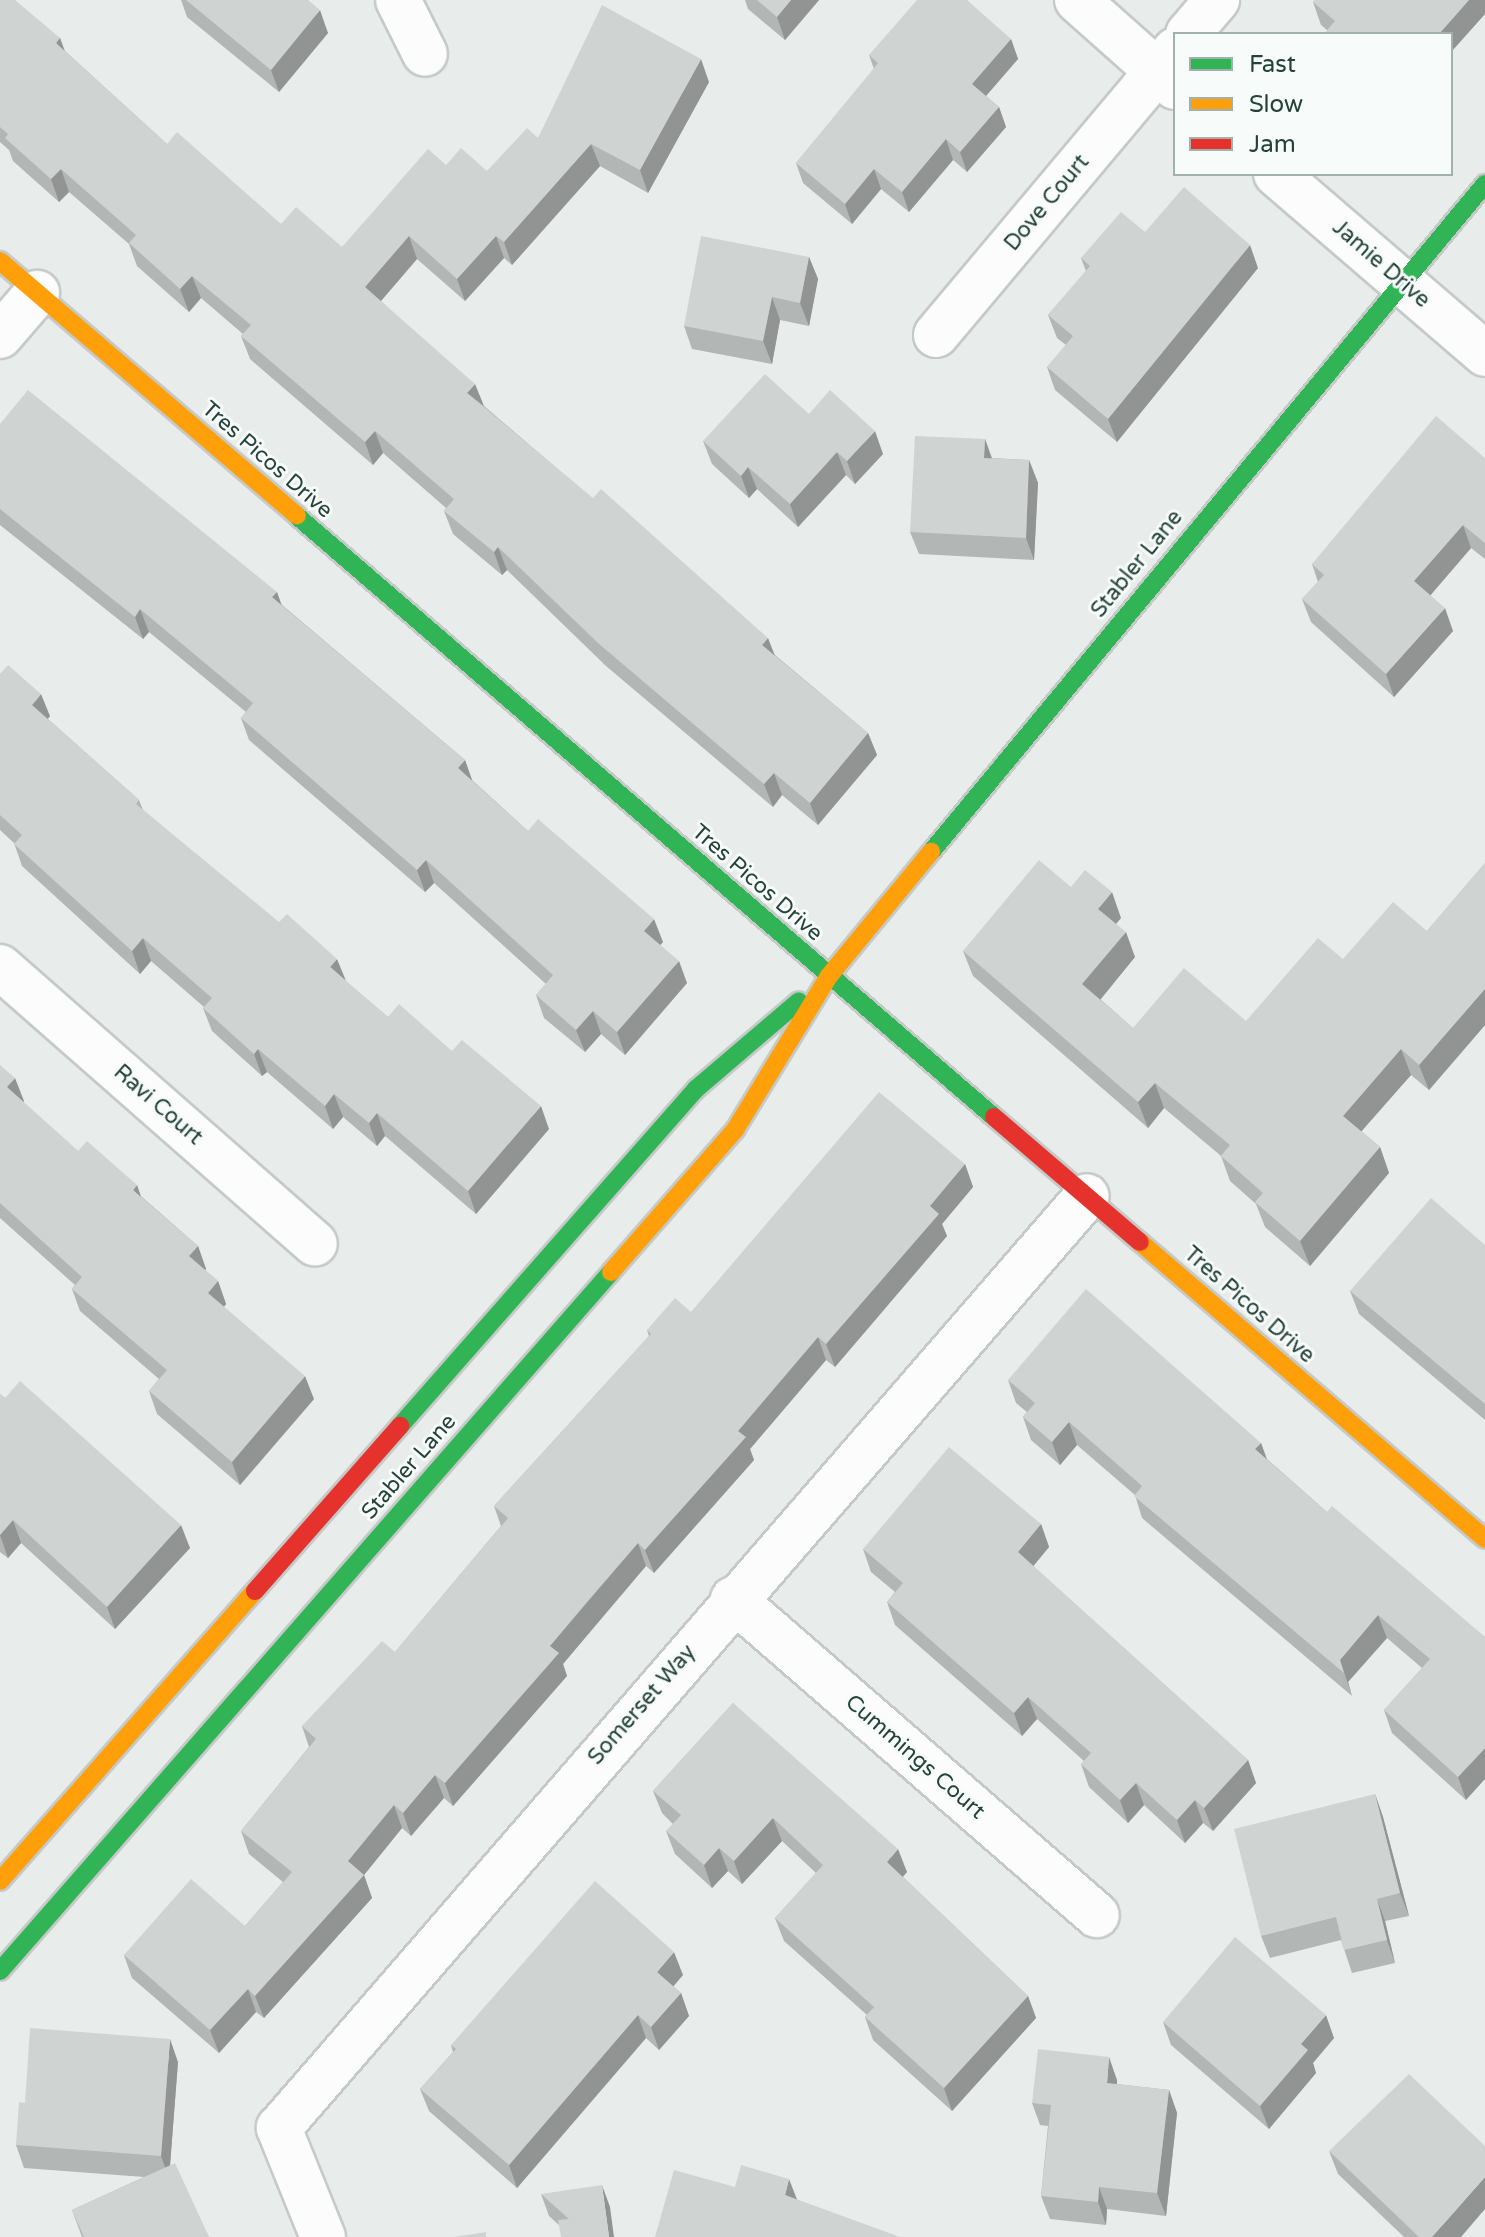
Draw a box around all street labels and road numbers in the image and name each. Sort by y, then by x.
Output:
street label: Dove Court [999,149,1095,257]
street label: Jamie Drive [1327,214,1435,314]
street label: Tres Picos Drive [196,396,338,524]
street label: Stabler Lane [1086,505,1188,623]
street label: Tres Picos Drive [686,819,828,947]
street label: Ravi Court [108,1059,208,1151]
street label: Tres Picos Drive [1178,1241,1320,1369]
street label: Stabler Lane [356,1409,462,1525]
street label: Somerset Way [583,1640,701,1770]
street label: Cummings Court [840,1689,990,1825]

